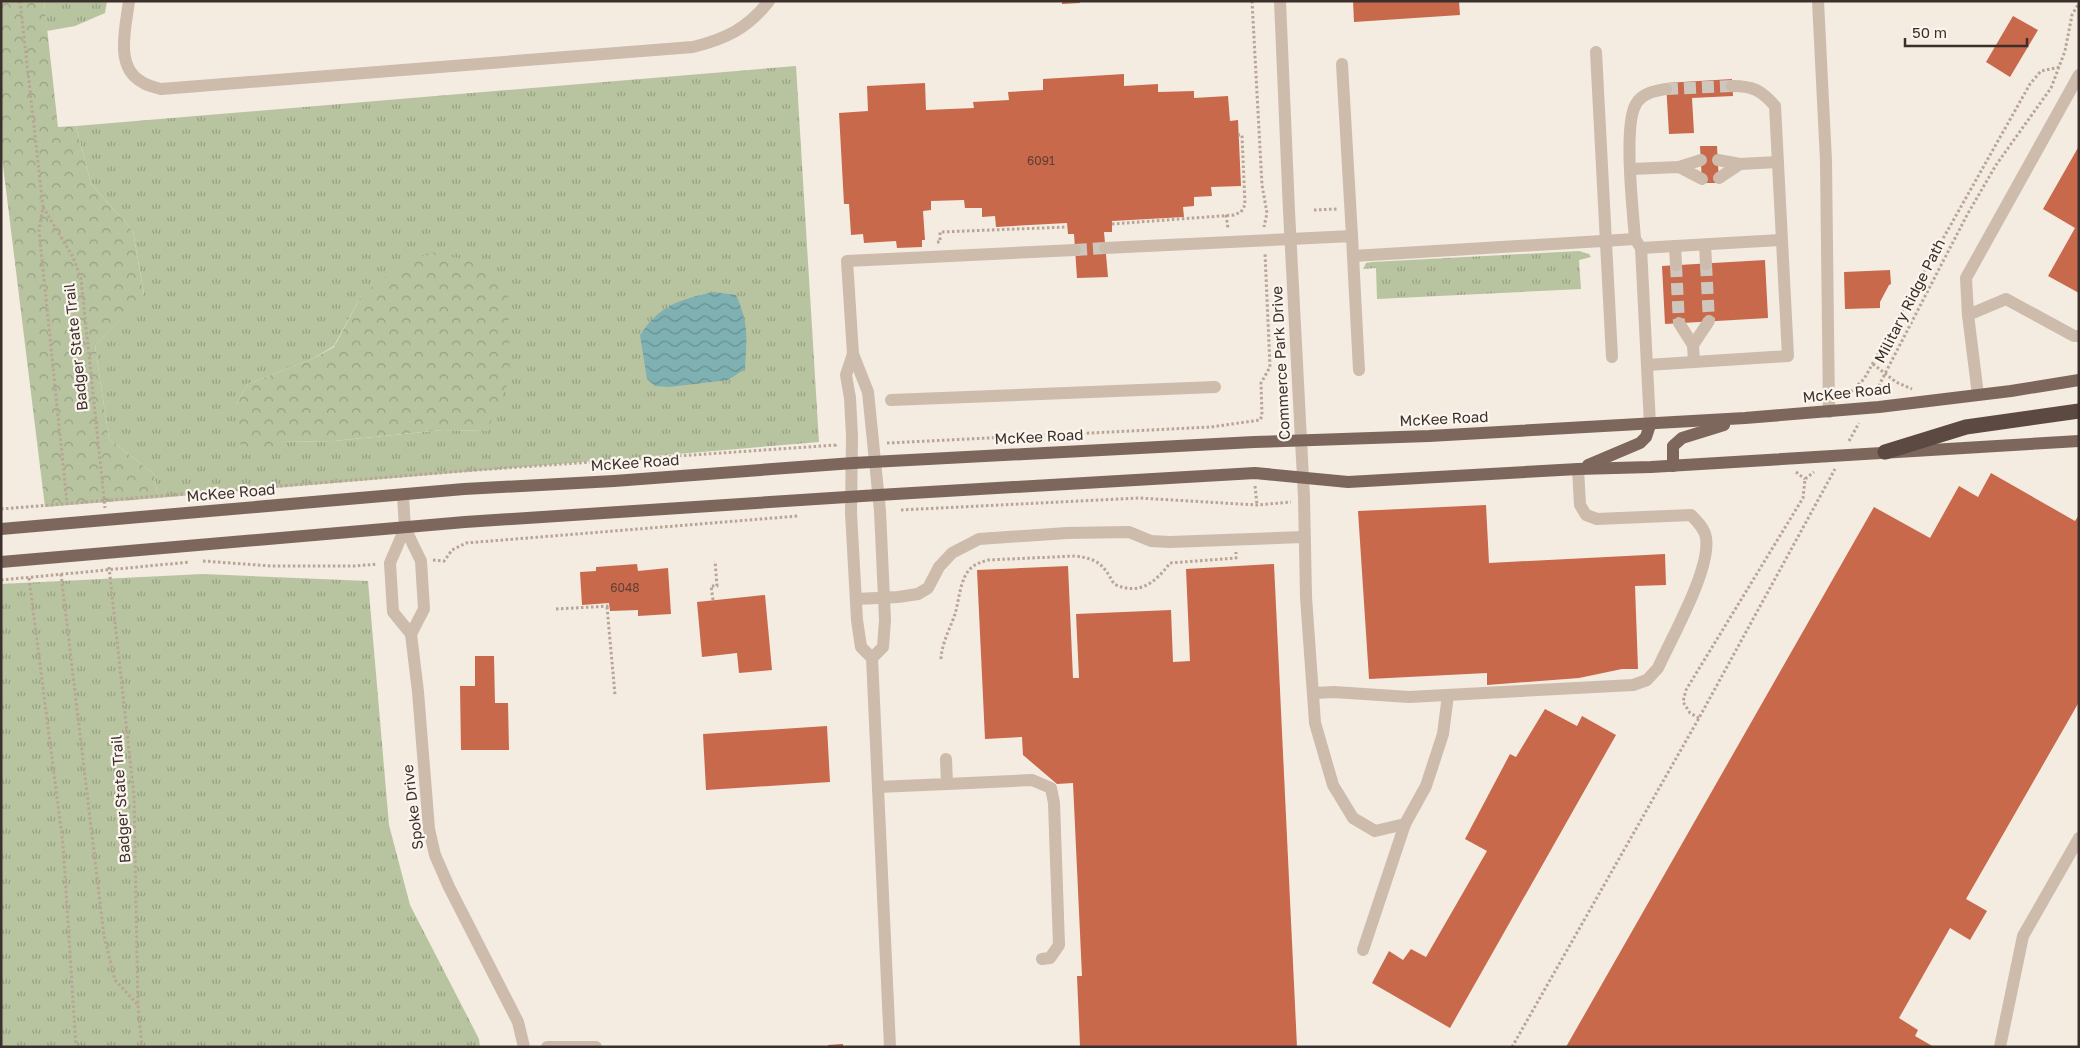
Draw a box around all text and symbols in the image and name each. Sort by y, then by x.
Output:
scale bar [1905,15,2028,47]
text: 50 m [1912,23,1947,41]
house number: 6091 [1027,153,1055,168]
street label: Military Ridge Path [1870,235,1948,366]
street label: Badger State Trail [59,282,91,412]
street label: Commerce Park Drive [1267,285,1293,441]
street label: McKee Road [1802,378,1892,406]
street label: McKee Road [1399,407,1489,429]
street label: McKee Road [994,425,1084,447]
street label: McKee Road [590,450,680,474]
street label: McKee Road [186,479,276,505]
house number: 6048 [610,580,640,595]
street label: Badger State Trail [107,734,133,864]
street label: Spoke Drive [398,763,426,851]

